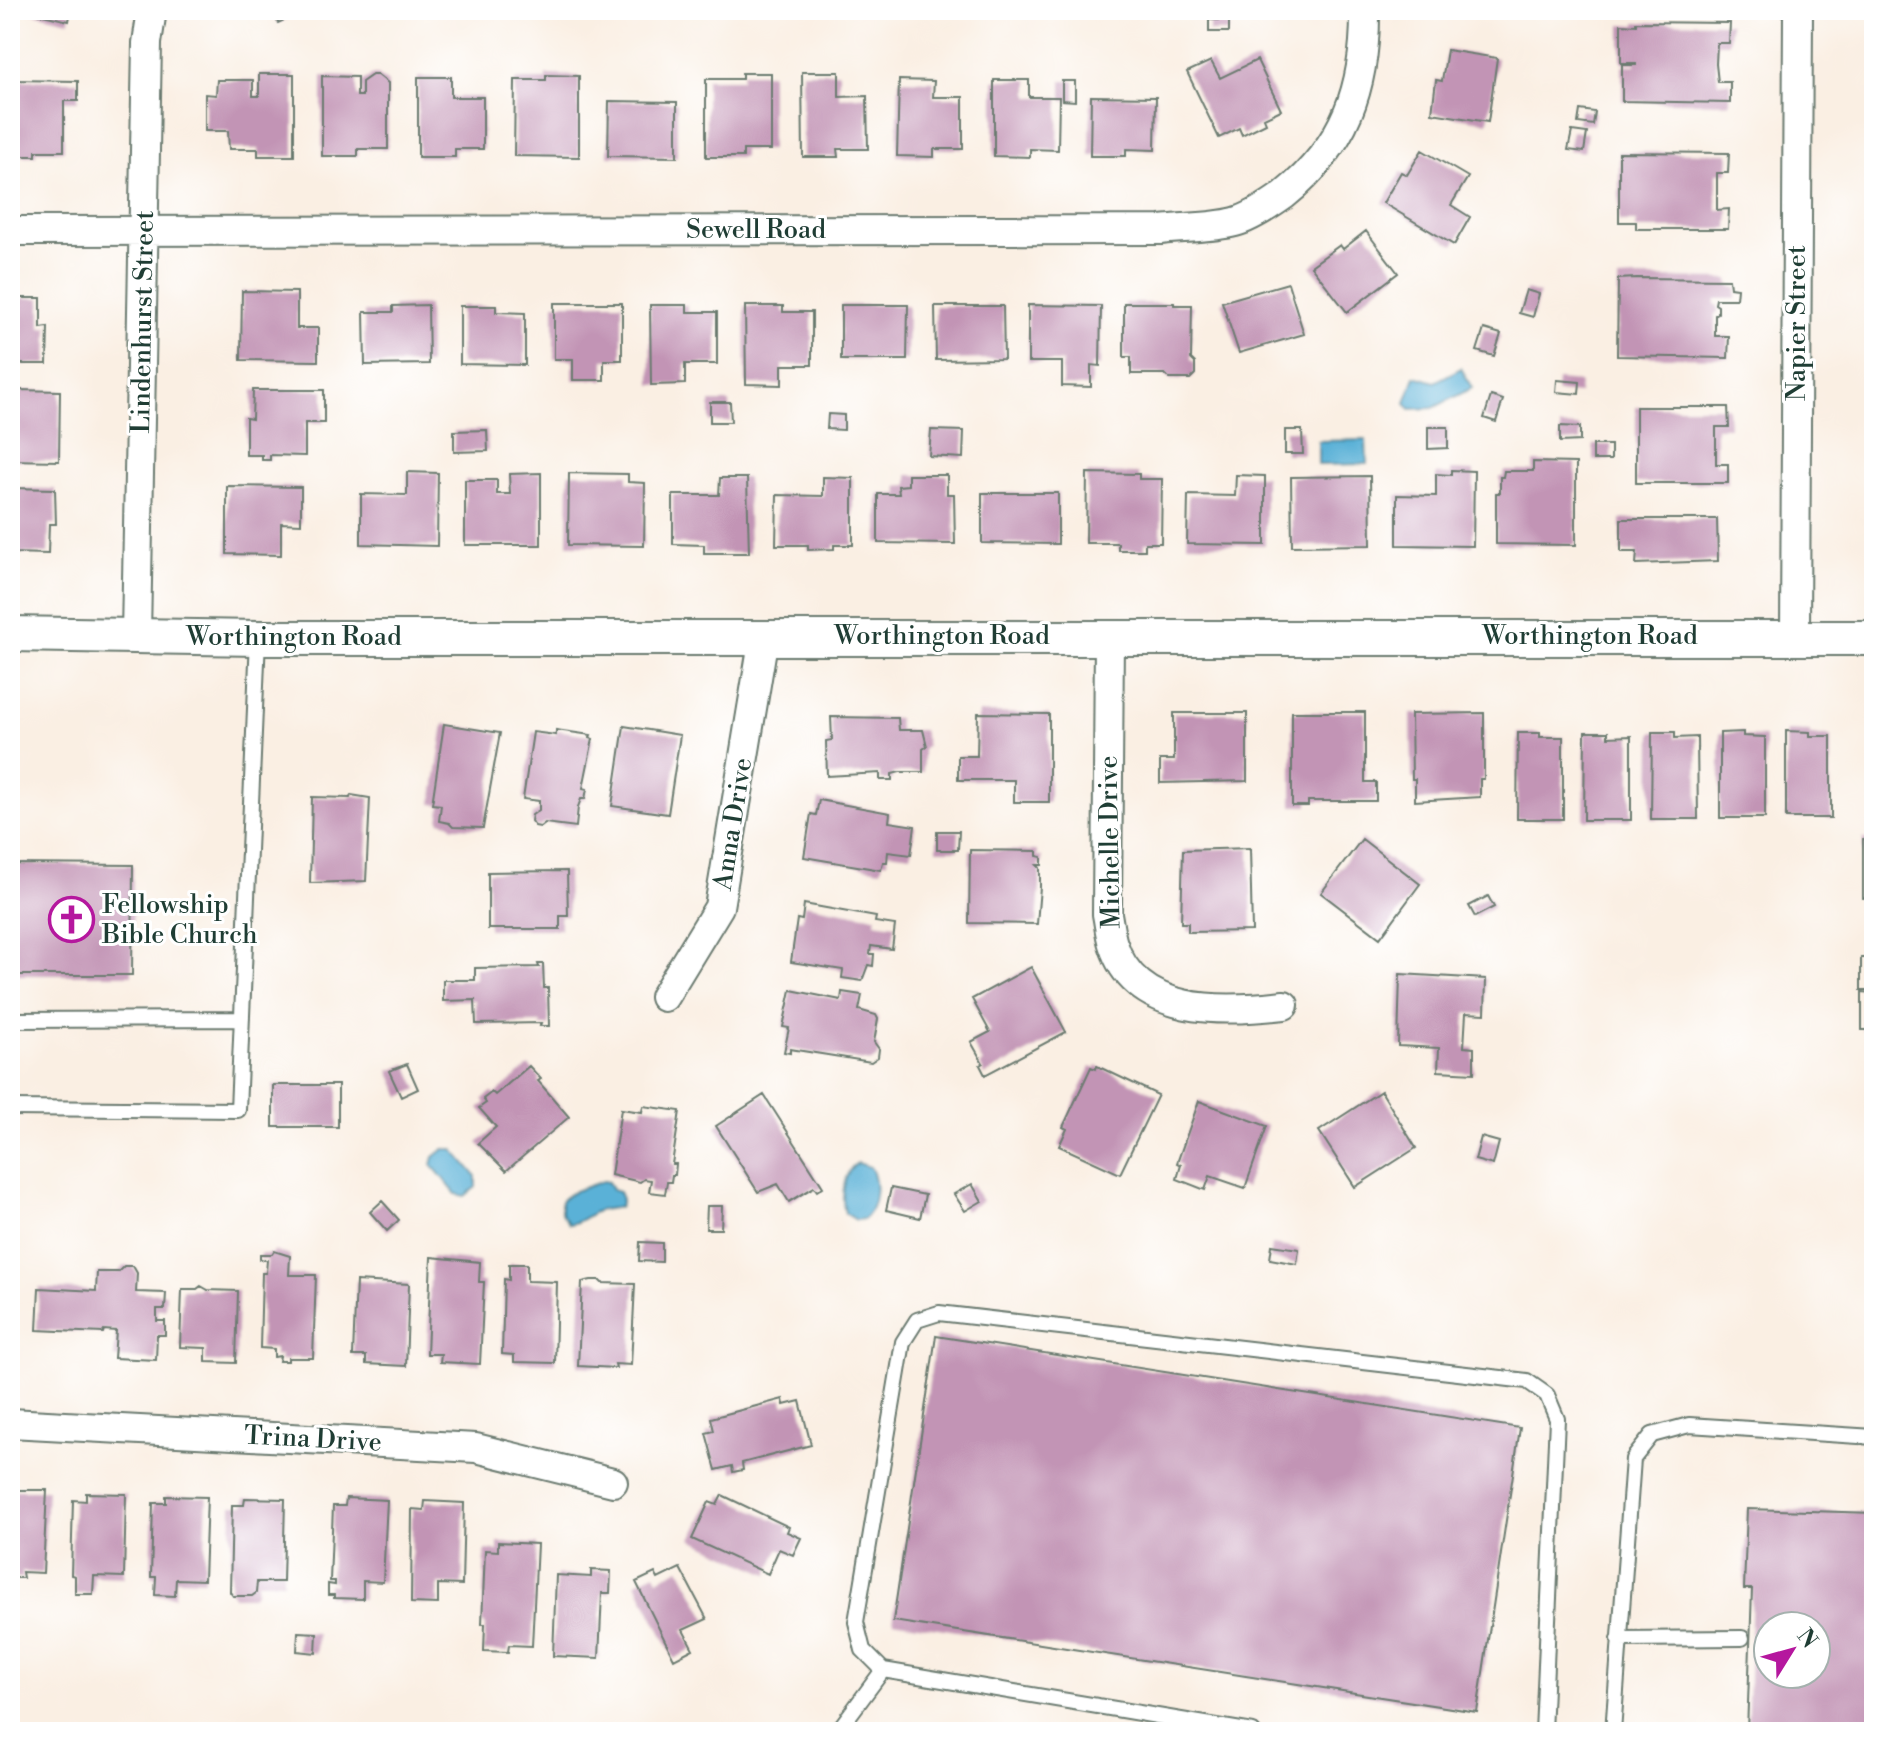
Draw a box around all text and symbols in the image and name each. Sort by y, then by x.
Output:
street label: Lindenhurst Street [125,210,161,434]
street label: Sewell Road [686,214,826,246]
street label: Napier Street [1781,245,1813,401]
street label: Worthington Road [833,620,1050,652]
street label: Worthington Road [1481,620,1698,652]
street label: Worthington Road [185,621,402,653]
street label: Michelle Drive [1092,755,1128,929]
street label: Anna Drive [707,756,759,893]
place label: Fellowship Bible Church [101,889,257,951]
church icon: Fellowship Bible Church [47,896,95,944]
street label: Trina Drive [243,1419,383,1459]
north arrow [1752,1610,1832,1690]
text: N [1791,1624,1823,1654]

